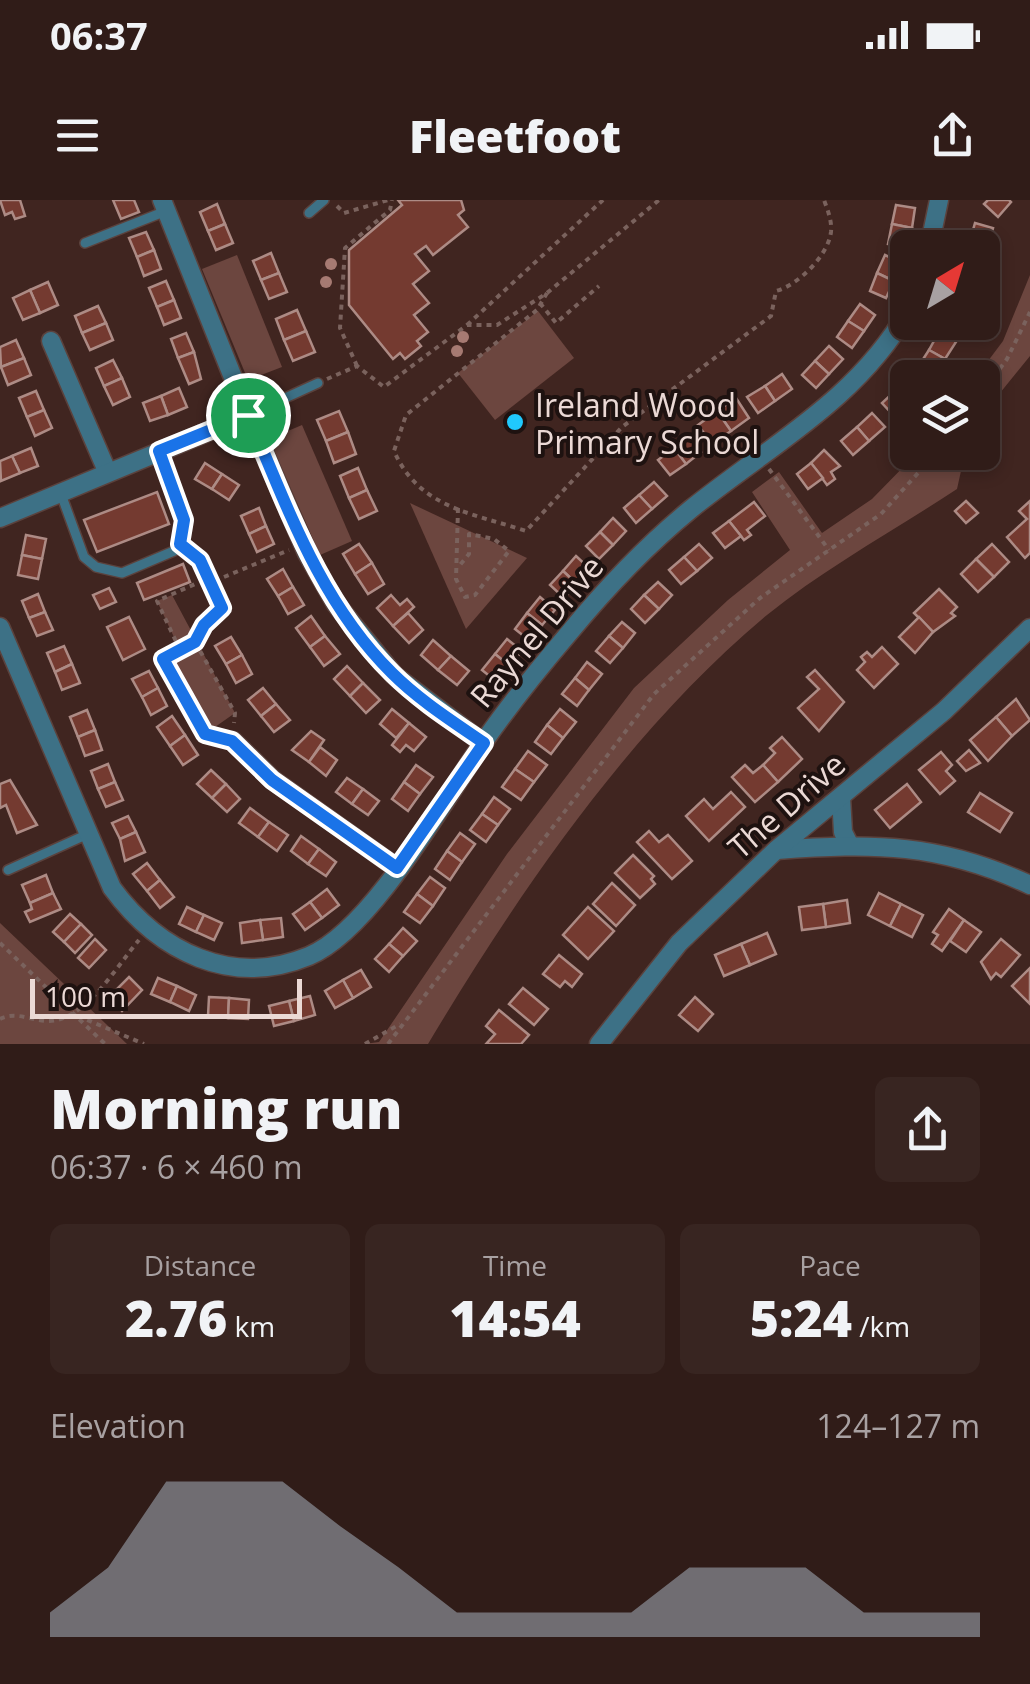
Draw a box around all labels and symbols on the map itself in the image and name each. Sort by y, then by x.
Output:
north arrow [890,230,1000,340]
pin [206,373,291,458]
place label: Ireland Wood Primary School [535,383,759,463]
marker: Ireland Wood Primary School [504,411,526,433]
street label: Raynel Drive [460,546,612,716]
street label: The Drive [718,742,854,868]
scale bar [30,974,302,1018]

